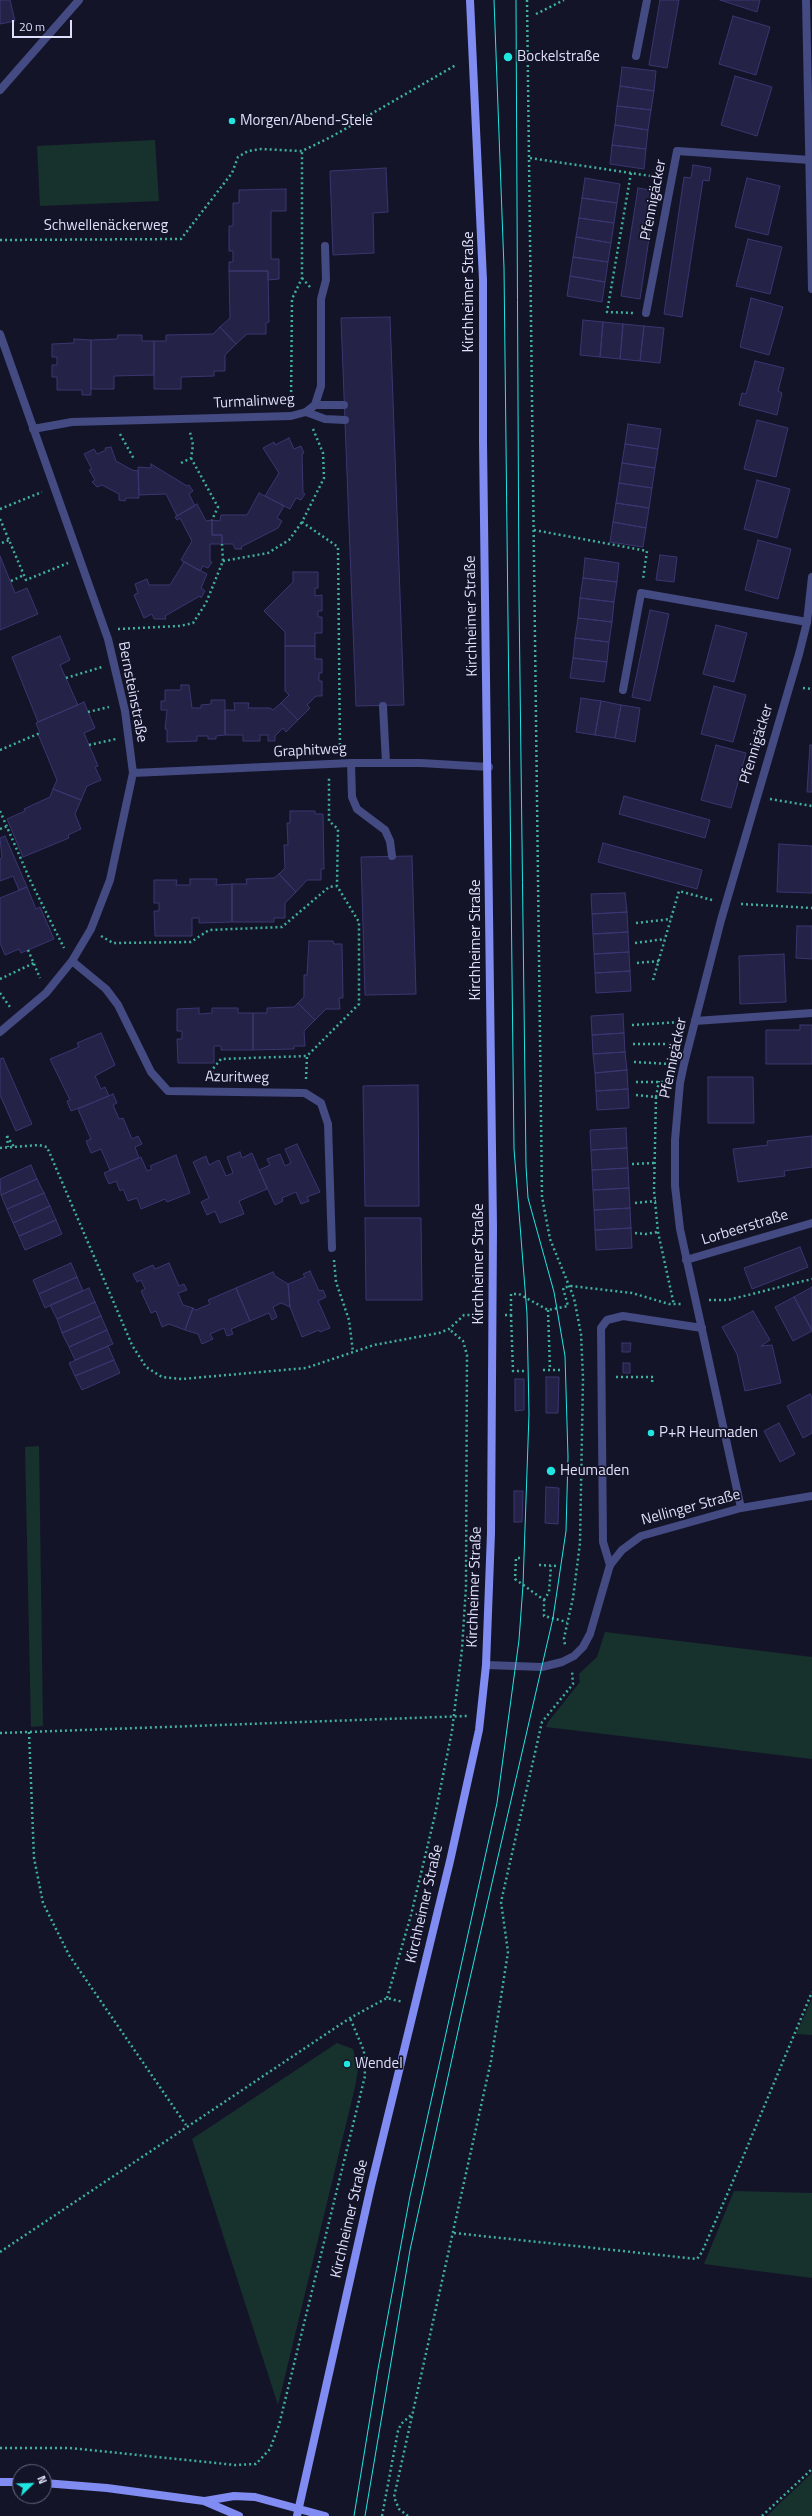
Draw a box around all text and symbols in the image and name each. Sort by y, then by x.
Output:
scale bar [14,12,74,38]
text: 20 m [19,17,45,36]
place label: Bockelstraße [517,48,600,66]
marker: Bockelstraße [502,51,514,63]
place label: Morgen/Abend-Stele [240,112,373,130]
marker: Morgen/Abend-Stele [227,116,237,126]
street label: Pfennigäcker [637,158,671,242]
street label: Schwellenäckerweg [44,217,168,235]
street label: Kirchheimer Straße [460,231,478,353]
street label: Turmalinweg [213,391,295,413]
street label: Kirchheimer Straße [462,555,482,677]
street label: Bernsteinstraße [113,640,151,744]
street label: Pfennigäcker [736,702,778,786]
street label: Graphitweg [273,740,347,762]
street label: Kirchheimer Straße [467,879,485,1001]
street label: Pfennigäcker [657,1016,691,1100]
street label: Azuritweg [205,1068,269,1088]
street label: Kirchheimer Straße [470,1203,488,1325]
street label: Lorbeerstraße [700,1206,790,1250]
place label: P+R Heumaden [659,1424,758,1442]
marker: P+R Heumaden [646,1428,656,1438]
place label: Heumaden [560,1462,629,1480]
marker: Heumaden [545,1465,557,1477]
street label: Nellinger Straße [639,1486,743,1530]
street label: Kirchheimer Straße [464,1526,486,1648]
street label: Kirchheimer Straße [403,1843,447,1965]
place label: Wendel [355,2055,403,2073]
marker: Wendel [342,2059,352,2069]
street label: Kirchheimer Straße [328,2158,372,2280]
north arrow [12,2464,52,2504]
text: N [33,2473,51,2486]

